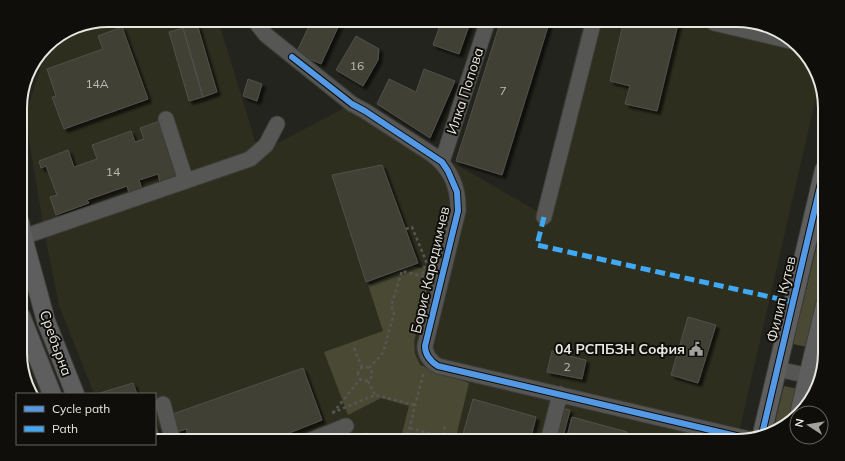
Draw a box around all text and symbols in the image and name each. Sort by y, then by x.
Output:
street label: Илка Попова [443,45,487,137]
house number: 16 [350,58,364,73]
house number: 14А [85,76,109,91]
house number: 7 [499,83,507,98]
house number: 14 [106,164,120,179]
street label: Борис Карадимчев [407,205,453,335]
street label: Филип Кутев [762,254,800,344]
street label: Сребърна [36,308,76,378]
place label: 04 РСПБЗН София [555,340,685,358]
public building icon: 04 РСПБЗН София [688,341,704,357]
house number: 2 [563,359,571,374]
legend [16,393,156,445]
text: Cycle path [52,401,110,416]
north arrow [789,405,829,445]
text: N [792,417,807,428]
text: Path [52,421,78,436]

